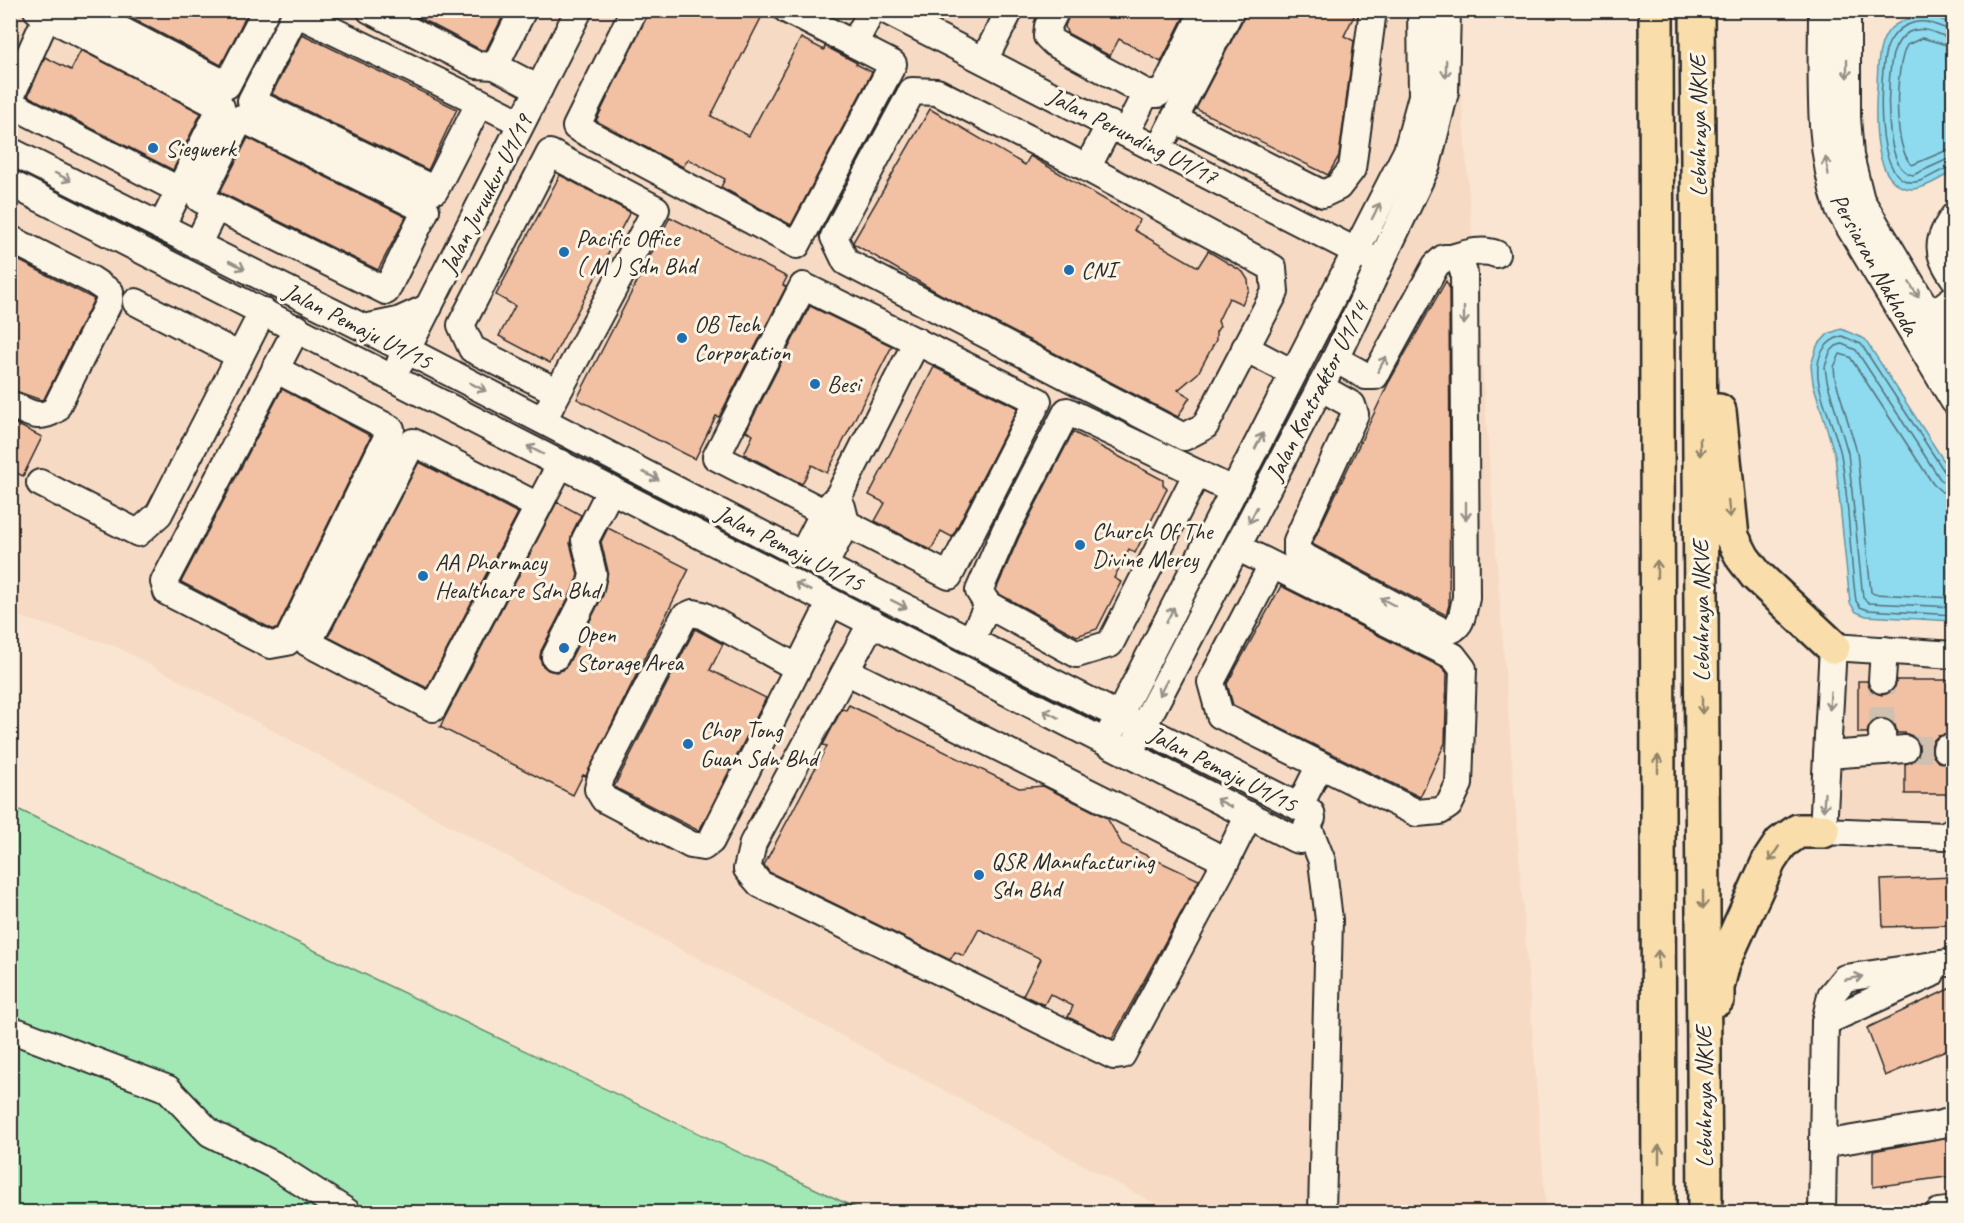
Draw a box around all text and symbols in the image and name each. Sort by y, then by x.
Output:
street label: Lebuhraya NKVE [1683,52,1713,197]
one-way arrow [1440,58,1451,78]
one-way arrow [1841,58,1853,78]
street label: Jalan Perunding U1/17 [1043,80,1224,192]
street label: Jalan Juruukur U1/19 [433,108,540,279]
place label: Siegwerk [165,133,238,163]
marker: Siegwerk [146,141,160,155]
one-way arrow [1821,157,1832,176]
one-way arrow [53,172,71,184]
street label: Persiaran Nakhoda [1824,188,1927,341]
one-way arrow [1371,203,1382,221]
place label: Pacific Office ( M ) Sdn Bhd [576,223,700,281]
marker: Pacific Office ( M ) Sdn Bhd [557,245,571,259]
place label: CNI [1081,255,1121,285]
one-way arrow [228,259,245,271]
marker: CNI [1062,263,1076,277]
street label: Jalan Pemaju U1/15 [278,275,438,377]
one-way arrow [1908,281,1920,298]
street label: Jalan Kontraktor U1/14 [1258,295,1376,486]
one-way arrow [1458,306,1470,326]
place label: OB Tech Corporation [694,309,790,367]
marker: OB Tech Corporation [675,331,689,345]
one-way arrow [1376,356,1388,373]
place label: Besi [827,369,862,399]
marker: Besi [808,377,822,391]
one-way arrow [469,381,487,393]
one-way arrow [1253,433,1265,450]
one-way arrow [1694,436,1706,456]
one-way arrow [527,444,545,455]
one-way arrow [642,471,660,483]
street label: Jalan Pemaju U1/15 [710,497,870,599]
one-way arrow [1724,498,1735,518]
one-way arrow [1460,501,1472,521]
one-way arrow [1247,506,1259,523]
place label: Church Of The Divine Mercy [1092,516,1214,574]
street label: Lebuhraya NKVE [1686,537,1716,682]
marker: Church Of The Divine Mercy [1073,538,1087,552]
place label: AA Pharmacy Healthcare Sdn Bhd [435,547,603,605]
one-way arrow [1651,560,1663,580]
marker: AA Pharmacy Healthcare Sdn Bhd [416,569,430,583]
one-way arrow [794,581,812,592]
one-way arrow [1380,596,1397,608]
one-way arrow [890,598,908,610]
one-way arrow [1165,606,1177,624]
place label: Open Storage Area [576,619,684,677]
marker: Open Storage Area [557,641,571,655]
one-way arrow [1157,679,1169,696]
one-way arrow [1824,691,1835,711]
one-way arrow [1696,694,1708,714]
one-way arrow [1042,707,1060,719]
place label: Chop Tong Guan Sdn Bhd [700,715,821,773]
street label: Jalan Pemaju U1/15 [1143,718,1303,820]
marker: Chop Tong Guan Sdn Bhd [681,737,695,751]
one-way arrow [1652,755,1664,775]
one-way arrow [1819,792,1830,812]
one-way arrow [1216,797,1234,808]
one-way arrow [1767,845,1780,862]
place label: QSR Manufacturing Sdn Bhd [991,846,1156,904]
marker: QSR Manufacturing Sdn Bhd [972,868,986,882]
one-way arrow [1697,889,1709,909]
one-way arrow [1652,950,1664,970]
one-way arrow [1844,971,1863,983]
street label: Lebuhraya NKVE [1689,1023,1719,1168]
one-way arrow [1653,1145,1665,1165]

